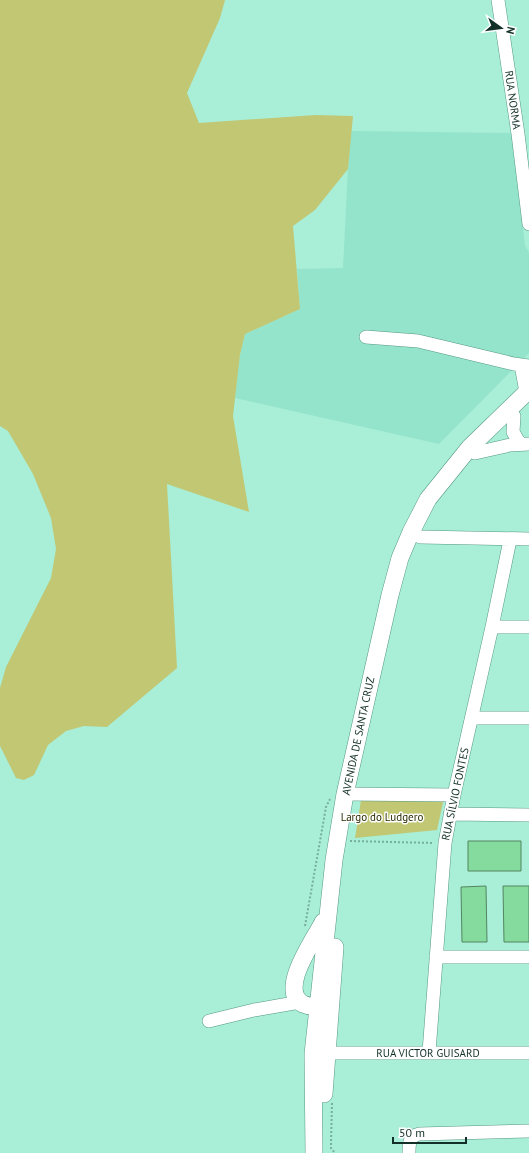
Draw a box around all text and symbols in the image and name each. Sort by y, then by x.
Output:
north arrow [481,8,521,48]
text: N [503,25,518,36]
street label: RUA NORMA [502,70,524,131]
street label: AVENIDA DE SANTA CRUZ [339,676,377,796]
street label: RUA SÍLVIO FONTES [438,746,472,842]
park label: Largo do Ludgero [341,810,423,824]
street label: RUA VICTOR GUISARD [376,1046,480,1060]
scale bar [393,1119,466,1145]
text: 50 m [399,1125,425,1140]

